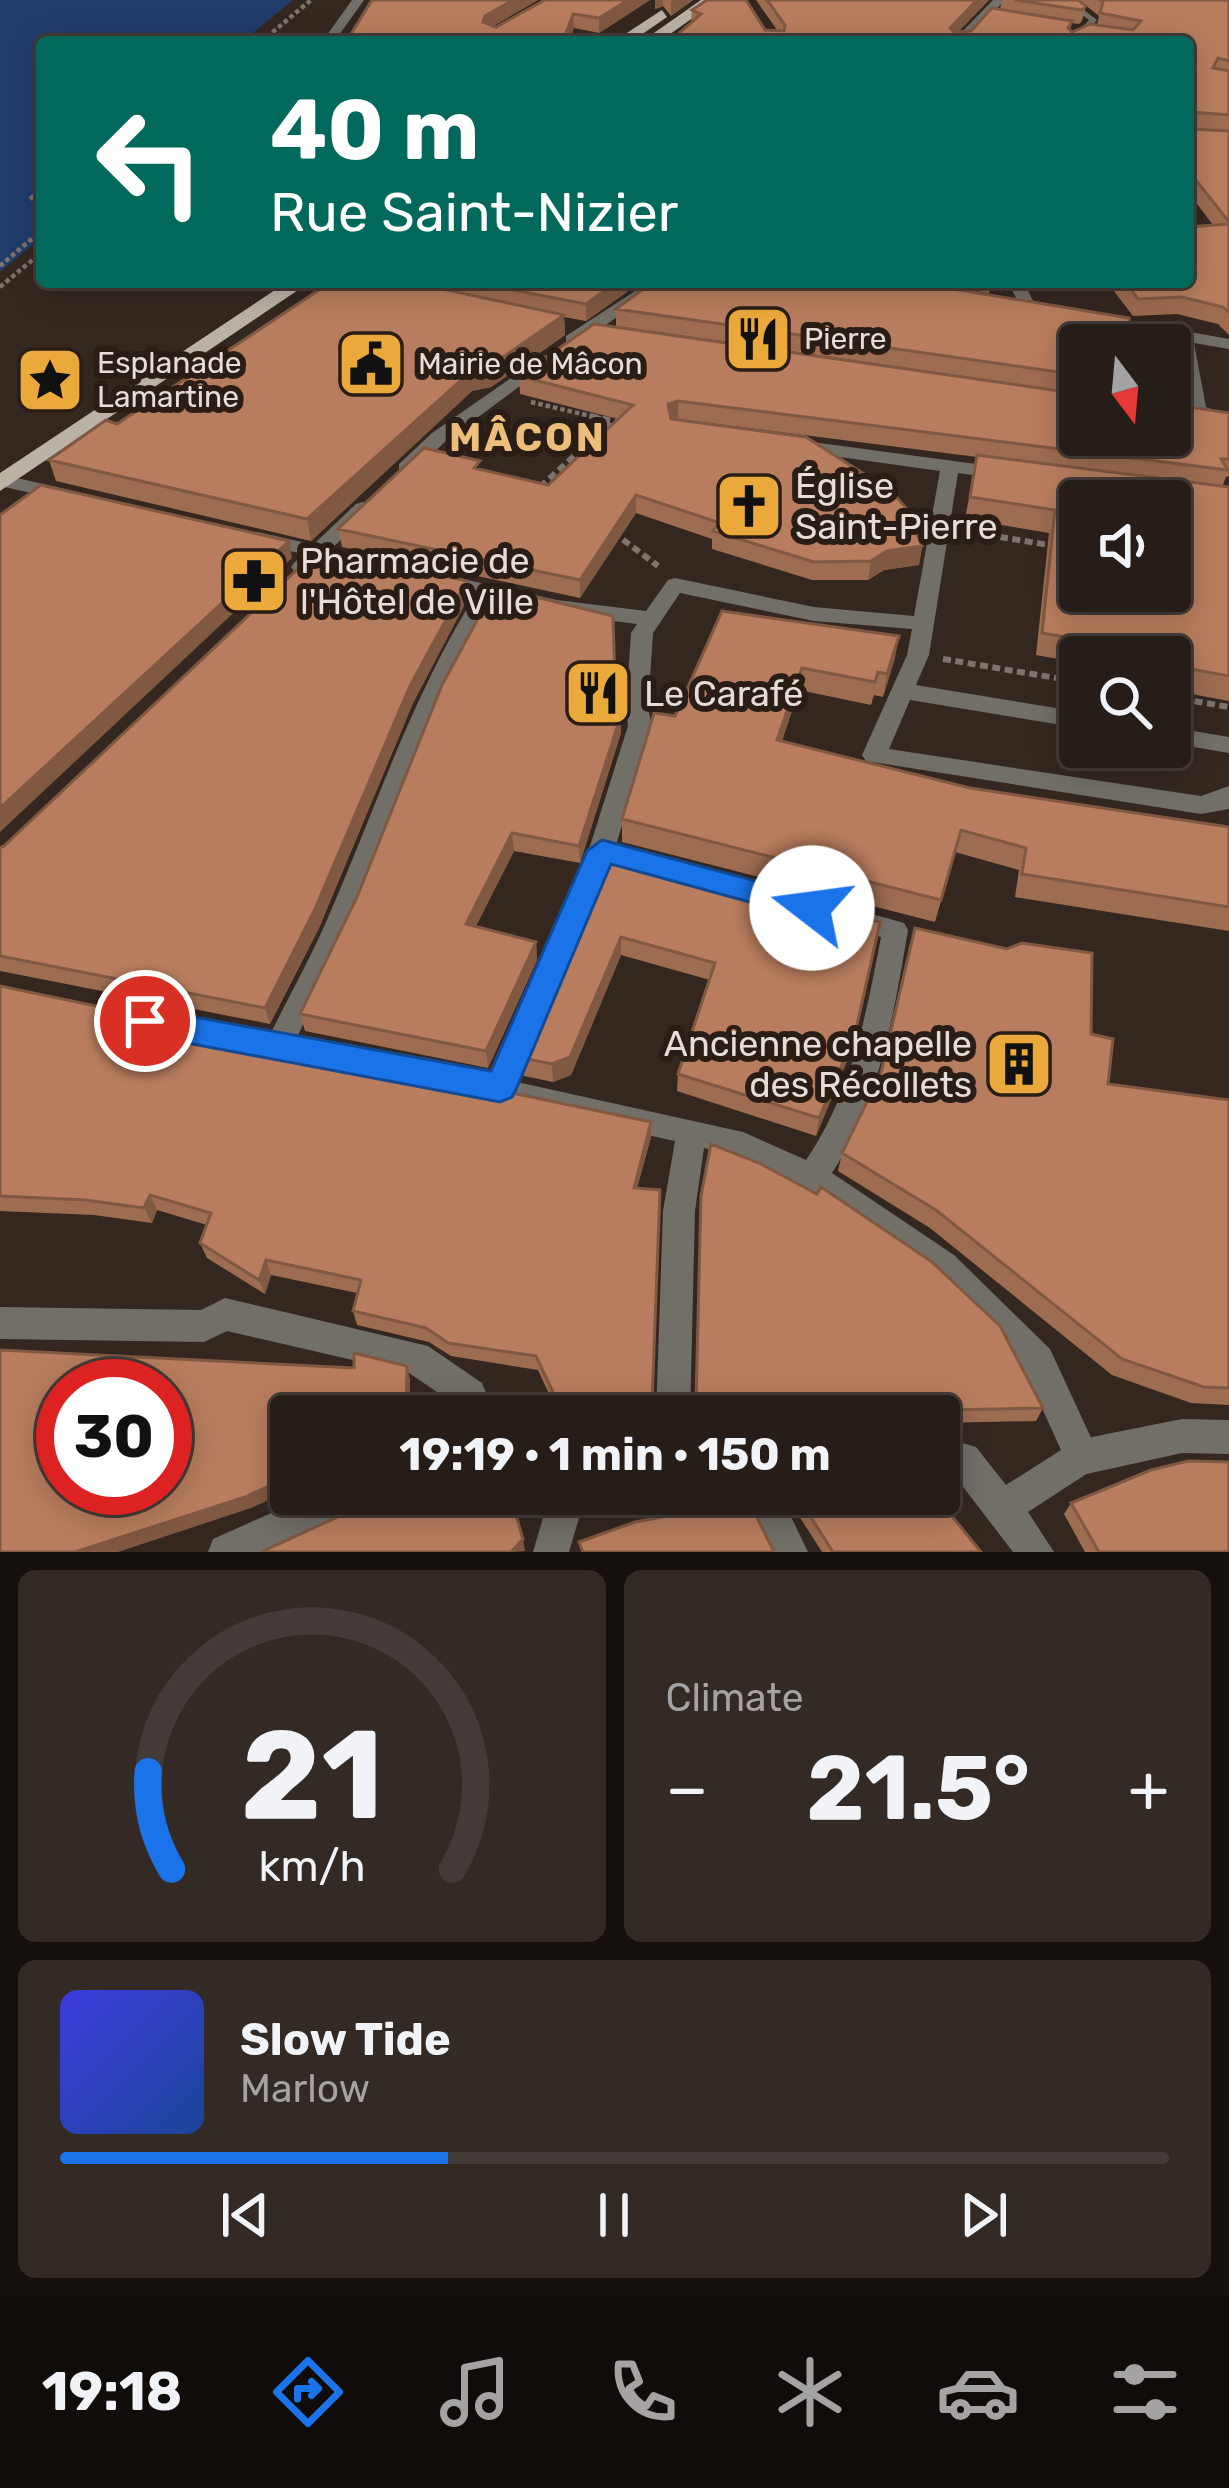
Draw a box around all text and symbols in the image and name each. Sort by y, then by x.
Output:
text: 40 m [270,80,479,180]
icon: left [72,84,228,240]
text: Rue Saint-Nizier [270,181,678,245]
restaurant icon: Pierre [723,304,793,374]
place label: Pierre [804,321,887,357]
north arrow [1059,324,1191,456]
map controls [1059,324,1191,768]
public building icon: Mairie de Mâcon [336,329,406,399]
place icon: Esplanade Lamartine [15,345,85,415]
place label: Esplanade Lamartine [97,345,242,415]
place label: Mairie de Mâcon [418,346,643,382]
district label: MÂCON [449,415,607,461]
place label: Église Saint-Pierre [795,464,998,548]
church icon: Église Saint-Pierre [714,471,784,541]
button: sound [1059,480,1191,612]
place label: Pharmacie de l'Hôtel de Ville [300,539,534,623]
pharmacy icon: Pharmacie de l'Hôtel de Ville [219,546,289,616]
button: search [1059,636,1191,768]
restaurant icon: Le Carafé [563,658,633,728]
place label: Le Carafé [644,672,803,715]
position arrow [749,845,875,971]
pin [94,970,196,1072]
icon: arrive [112,988,178,1054]
place label: Ancienne chapelle des Récollets [664,1022,972,1106]
building icon: Ancienne chapelle des Récollets [984,1029,1054,1099]
speed limit sign: 30 [36,1359,192,1515]
text: 19:19 · 1 min · 150 m [399,1428,831,1481]
text: Climate [666,1675,804,1721]
text: 21 [240,1701,383,1849]
text: 21.5° [806,1735,1030,1842]
text: − [666,1749,708,1828]
text: + [1128,1749,1169,1828]
text: km/h [258,1841,365,1892]
text: Slow Tide [240,2013,451,2066]
text: Marlow [240,2066,370,2112]
icon: previous [212,2182,278,2248]
icon: pause [581,2182,647,2248]
icon: next [951,2182,1017,2248]
icon: directions [266,2350,350,2434]
icon: music [433,2350,517,2434]
icon: phone [601,2350,685,2434]
icon: climate [768,2350,852,2434]
icon: car [936,2350,1020,2434]
icon: filters [1103,2350,1187,2434]
text: 19:18 [42,2360,182,2424]

